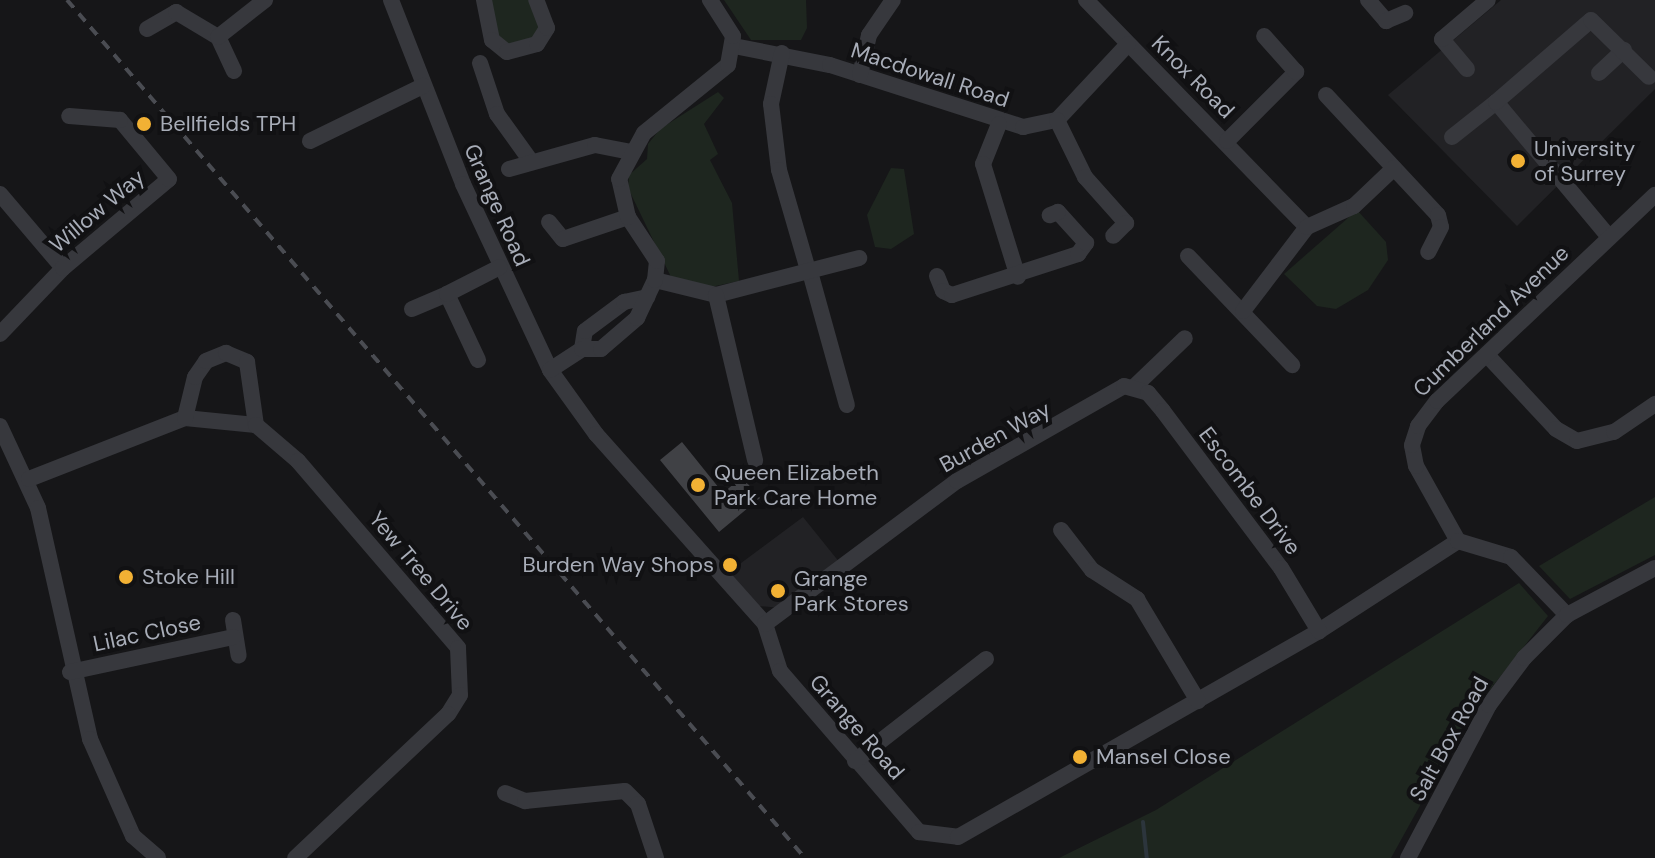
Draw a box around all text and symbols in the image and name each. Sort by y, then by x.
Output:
street label: Knox Road [1146,30,1240,124]
street label: Macdowall Road [848,37,1012,113]
place label: Bellfields TPH [160,111,296,137]
marker: Bellfields TPH [135,115,153,133]
place label: University of Surrey [1534,135,1635,186]
street label: Grange Road [458,140,536,270]
marker: University of Surrey [1509,152,1527,170]
street label: Willow Way [44,164,150,258]
street label: Cumberland Avenue [1408,240,1574,402]
street label: Burden Way [935,396,1055,478]
street label: Escombe Drive [1193,422,1307,560]
place label: Queen Elizabeth Park Care Home [714,459,879,510]
marker: Queen Elizabeth Park Care Home [689,476,707,494]
street label: Yew Tree Drive [364,506,478,636]
place label: Burden Way Shops [522,552,714,578]
marker: Burden Way Shops [721,556,739,574]
place label: Stoke Hill [142,564,235,590]
place label: Grange Park Stores [794,565,909,616]
marker: Stoke Hill [117,568,135,586]
marker: Grange Park Stores [769,582,787,600]
street label: Lilac Close [91,609,203,657]
street label: Grange Road [804,669,910,785]
street label: Salt Box Road [1404,672,1494,806]
place label: Mansel Close [1096,744,1231,770]
marker: Mansel Close [1071,748,1089,766]

